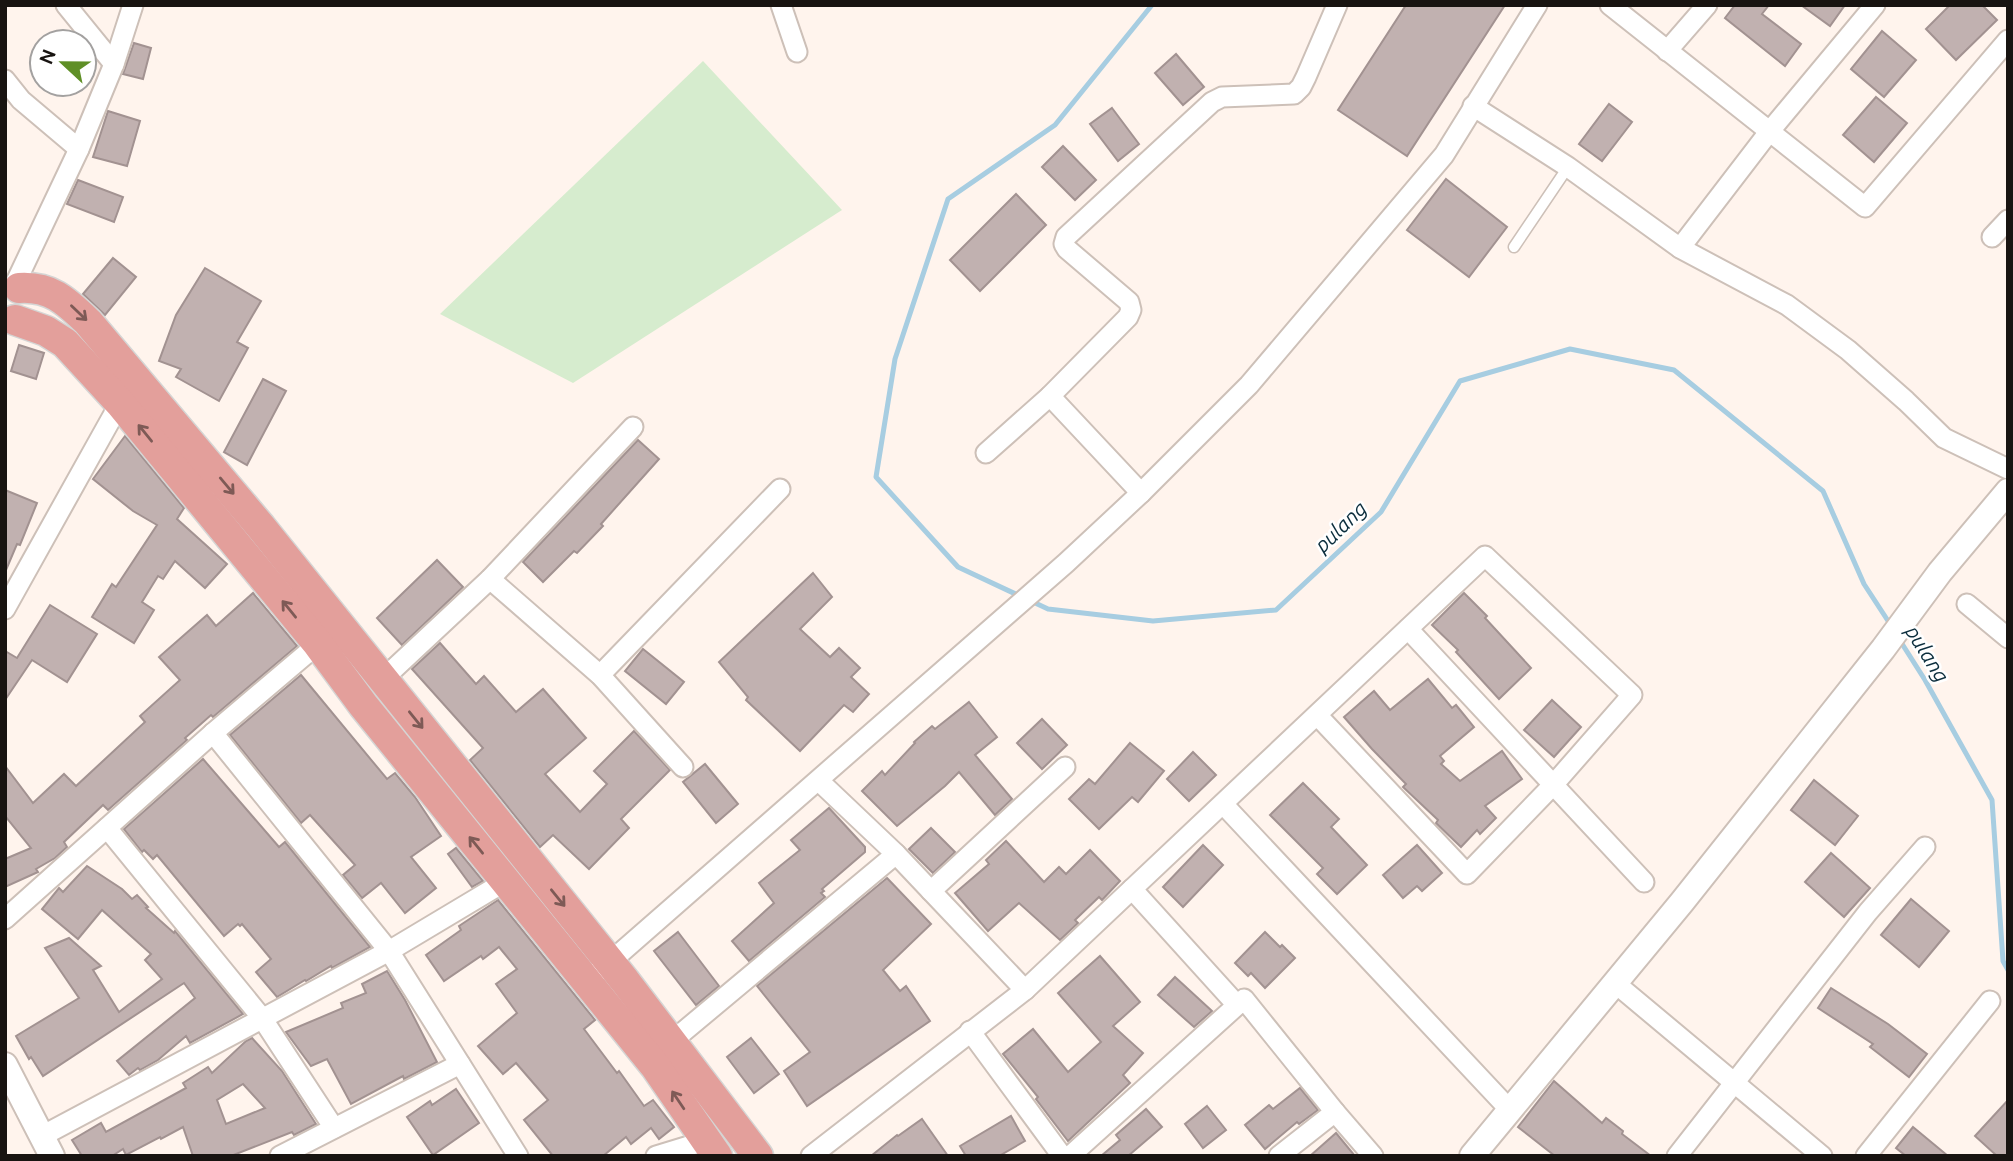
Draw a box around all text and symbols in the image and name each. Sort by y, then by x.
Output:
north arrow [28,28,98,98]
text: N [34,46,60,67]
one-way arrow [70,305,87,322]
one-way arrow [137,425,153,443]
one-way arrow [219,477,235,495]
water label: pulang [1309,496,1371,557]
one-way arrow [282,600,298,618]
water label: pulang [1901,620,1955,686]
one-way arrow [408,711,424,729]
one-way arrow [469,836,484,854]
one-way arrow [551,888,566,906]
one-way arrow [671,1091,685,1110]

